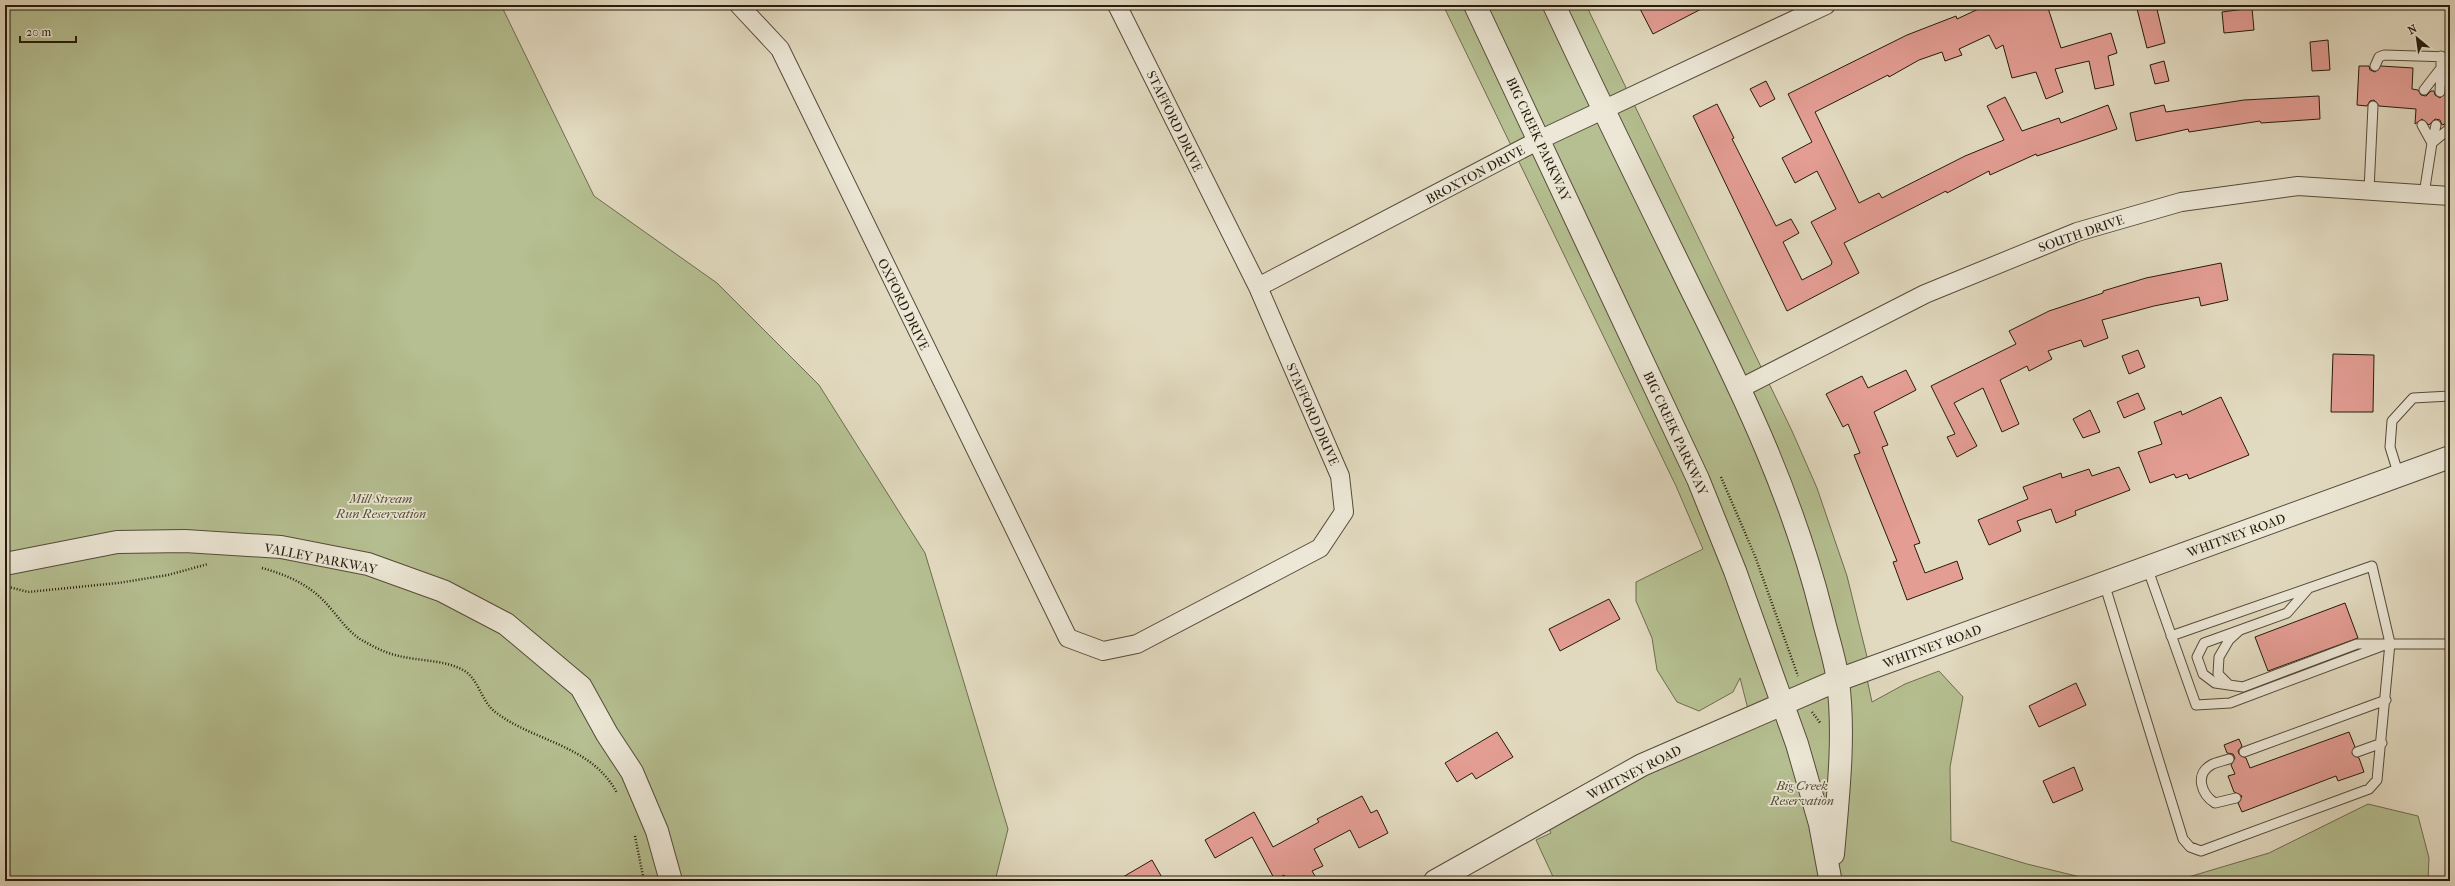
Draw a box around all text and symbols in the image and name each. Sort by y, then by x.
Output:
scale bar [20,18,76,44]
north arrow [2397,18,2437,58]
text: N [2406,22,2420,37]
text: 20 m [26,25,51,39]
street label: STAFFORD DRIVE [1144,68,1206,174]
street label: BIG CREEK PARKWAY [1503,75,1574,205]
street label: BROXTON DRIVE [1423,142,1527,207]
street label: SOUTH DRIVE [2036,212,2126,255]
street label: OXFORD DRIVE [875,256,932,353]
street label: STAFFORD DRIVE [1283,361,1342,468]
street label: BIG CREEK PARKWAY [1640,369,1711,499]
park label: Mill Stream Run Reservation [335,491,426,521]
street label: WHITNEY ROAD [2184,511,2288,561]
street label: VALLEY PARKWAY [262,540,380,577]
street label: WHITNEY ROAD [1880,622,1984,672]
street label: WHITNEY ROAD [1584,742,1684,803]
park label: Big Creek Reservation [1769,778,1834,808]

